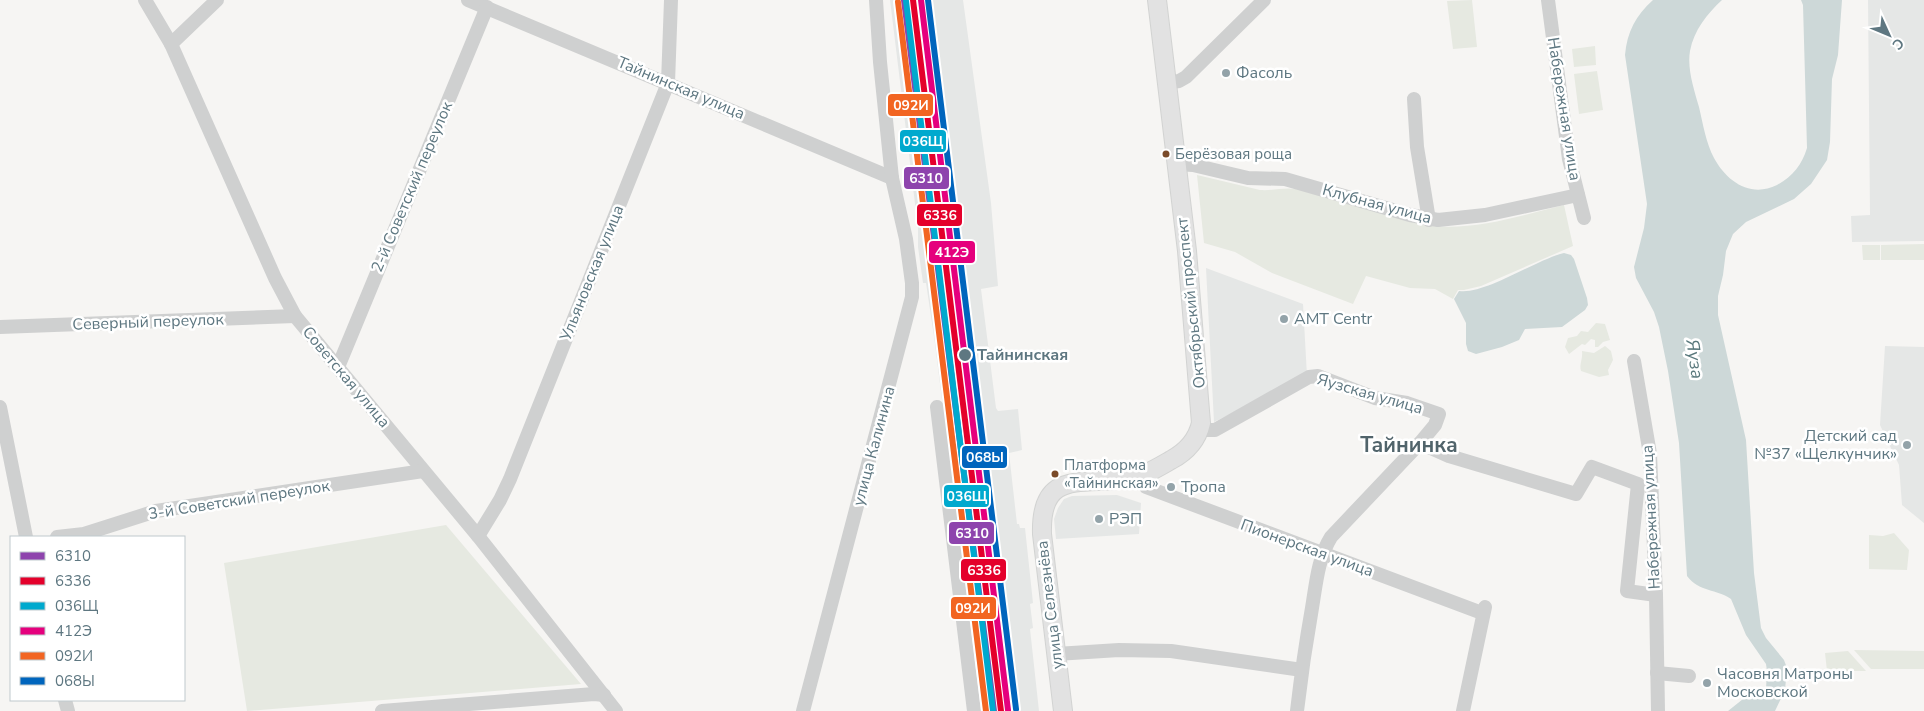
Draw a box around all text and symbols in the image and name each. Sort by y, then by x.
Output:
north arrow [1864,10,1914,60]
text: С [1888,34,1908,54]
street label: Набережная улица [1542,36,1586,182]
street label: Тайнинская улица [614,51,748,125]
place label: Фасоль [1236,62,1292,84]
marker: Фасоль [1220,67,1232,79]
line badge: 092И [887,93,934,117]
text: 092И [893,96,929,115]
street label: 2-й Советский переулок [366,98,458,276]
line badge: 036Щ [899,129,947,153]
text: 036Щ [903,132,944,151]
place label: Берёзовая роща [1175,144,1292,164]
marker: Берёзовая роща [1161,149,1171,159]
line badge: 6310 [903,166,950,190]
text: 6310 [909,169,943,188]
street label: Клубная улица [1320,179,1434,229]
street label: Ульяновская улица [554,202,629,345]
line badge: 6336 [916,203,963,227]
text: 6336 [923,206,957,225]
street label: Октябрьский проспект [1171,216,1211,389]
line badge: 412Э [928,240,976,264]
text: 412Э [935,243,969,262]
street label: Северный переулок [72,308,225,336]
place label: AMT Centr [1294,308,1372,330]
marker: AMT Centr [1278,313,1290,325]
street label: Советская улица [297,322,395,432]
water label: Яуза [1680,337,1710,381]
place label: Тайнинская [977,344,1068,366]
marker: Тайнинская [957,347,973,363]
street label: Яузская улица [1315,368,1425,420]
street label: улица Калинина [847,384,901,508]
place label: Детский сад №37 «Щелкунчик» [1754,425,1898,465]
district label: Тайнинка [1360,431,1458,459]
marker: Детский сад №37 «Щелкунчик» [1901,439,1913,451]
street label: Набережная улица [1636,444,1666,590]
line badge: 068Ы [961,445,1008,469]
text: 068Ы [966,448,1004,467]
place label: Платформа «Тайнинская» [1064,455,1159,493]
marker: Платформа «Тайнинская» [1050,469,1060,479]
street label: 3-й Советский переулок [147,475,332,525]
place label: Тропа [1181,476,1226,498]
marker: Тропа [1165,481,1177,493]
line badge: 036Щ [943,484,990,508]
text: 036Щ [947,487,988,506]
place label: РЭП [1109,508,1142,530]
marker: РЭП [1093,513,1105,525]
street label: Пионерская улица [1237,514,1377,582]
line badge: 6310 [948,521,995,545]
text: 6310 [955,524,989,543]
legend [10,536,185,701]
street label: улица Селезнёва [1031,540,1069,670]
text: 6310 [55,546,91,566]
line badge: 6336 [960,558,1007,582]
text: 6336 [967,561,1001,580]
text: 6336 [55,571,91,591]
text: 036Щ [55,596,98,616]
line badge: 092И [950,596,997,620]
text: 092И [955,599,991,618]
text: 412Э [55,621,92,641]
text: 092И [55,646,93,666]
place label: Часовня Матроны Московской [1717,663,1853,703]
text: 068Ы [55,671,95,691]
marker: Часовня Матроны Московской [1701,677,1713,689]

